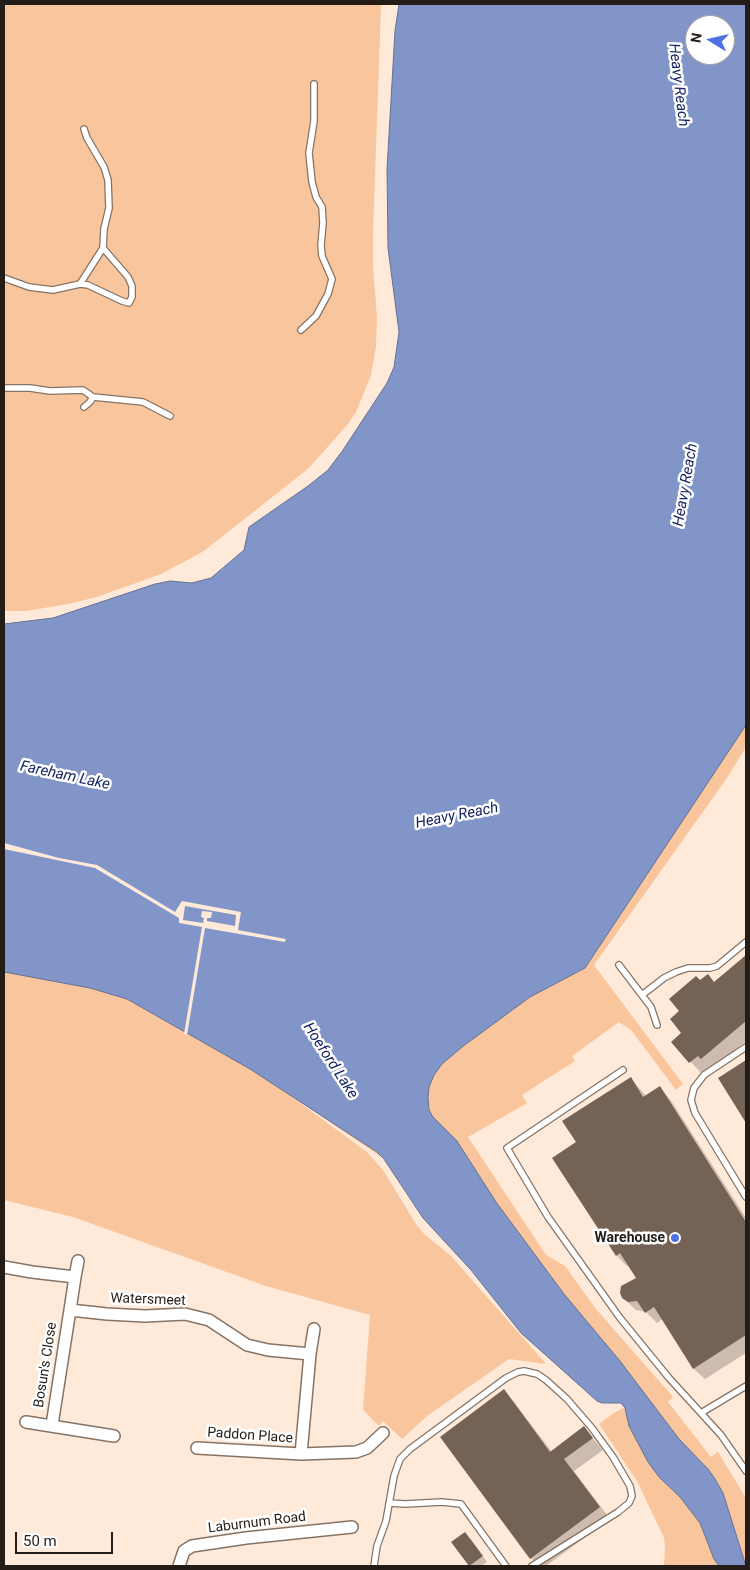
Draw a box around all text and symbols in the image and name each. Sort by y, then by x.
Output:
north arrow [685,15,735,65]
text: N [687,32,705,44]
water label: Heavy Reach [664,42,692,128]
water label: Heavy Reach [670,442,702,528]
water label: Fareham Lake [18,758,112,794]
water label: Heavy Reach [414,799,500,833]
water label: Hoeford Lake [299,1020,361,1102]
place label: Warehouse [595,1230,665,1246]
marker: Warehouse [669,1232,681,1244]
street label: Watersmeet [110,1290,186,1310]
street label: Bosun's Close [31,1321,61,1409]
street label: Paddon Place [207,1425,293,1447]
street label: Laburnum Road [207,1509,307,1537]
scale bar [18,1522,115,1554]
text: 50 m [23,1532,57,1550]

